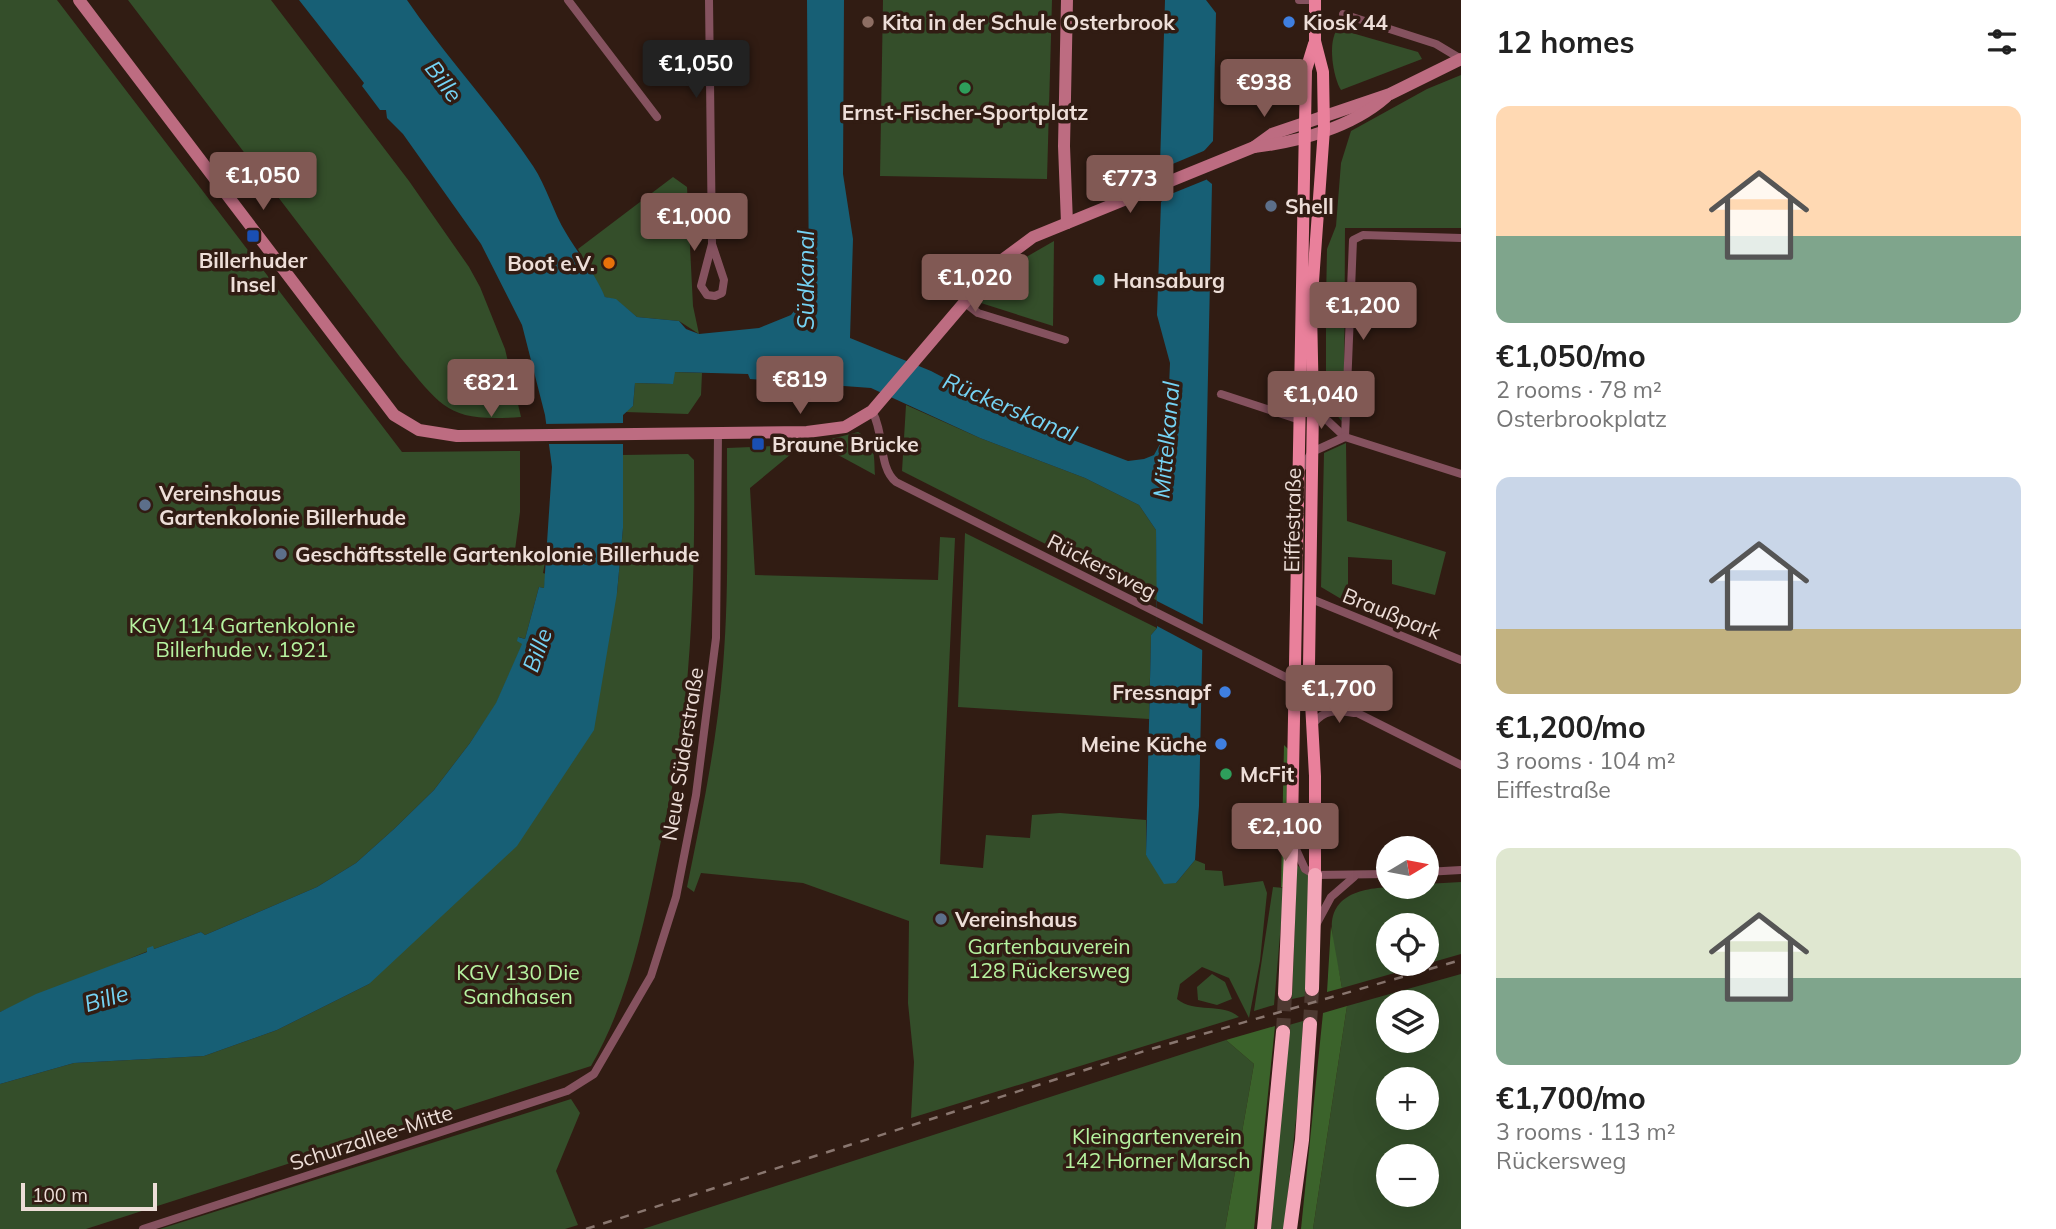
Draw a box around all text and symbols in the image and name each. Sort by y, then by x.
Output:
place label: Kita in der Schule Osterbrook [882,9,1175,35]
place label: Kiosk 44 [1303,9,1388,35]
marker: Kita in der Schule Osterbrook [860,14,876,30]
marker: Kiosk 44 [1281,14,1297,30]
text: 12 homes [1496,23,1635,61]
icon: filters [1983,23,2021,61]
pin: €1,050 [639,41,753,100]
text: €1,050 [659,48,733,77]
water label: Bille [419,54,469,108]
pin: €938 [1223,60,1305,119]
text: €938 [1236,67,1292,96]
marker: Ernst-Fischer-Sportplatz [957,80,973,96]
place label: Ernst-Fischer-Sportplatz [842,99,1088,125]
pin: €1,050 [206,152,320,212]
icon: home [1696,152,1822,278]
pin: €773 [1089,156,1171,215]
text: €1,050 [226,160,300,189]
text: €773 [1102,163,1158,192]
place label: Shell [1285,193,1334,219]
pin: €1,000 [637,194,751,253]
marker: Shell [1263,198,1279,214]
text: €1,000 [657,201,731,230]
marker: Billerhuder Insel [245,228,261,244]
water label: Südkanal [791,230,820,330]
place label: Billerhuder Insel [199,247,308,297]
place label: Boot e.V. [507,250,595,276]
pin: €1,020 [918,254,1032,314]
marker: Boot e.V. [601,255,617,271]
text: €1,020 [938,262,1012,291]
place label: Hansaburg [1113,267,1225,293]
marker: Hansaburg [1091,272,1107,288]
pin: €1,200 [1306,282,1420,342]
text: €1,200 [1326,290,1400,319]
text: €1,050/mo [1496,337,1646,375]
pin: €819 [759,356,841,416]
pin: €821 [450,360,532,419]
text: €819 [772,364,828,393]
water label: Rückerskanal [939,366,1082,448]
text: €821 [463,367,519,396]
pin: €1,040 [1264,372,1378,431]
text: 2 rooms · 78 m² [1496,375,1662,404]
text: €1,040 [1284,379,1358,408]
water label: Mittelkanal [1146,380,1186,500]
text: Osterbrookplatz [1496,404,1667,433]
place label: Braune Brücke [772,431,919,457]
marker: Braune Brücke [750,436,766,452]
street label: Eiffestraße [1278,467,1306,573]
place label: Vereinshaus Gartenkolonie Billerhude [158,480,406,530]
marker: Vereinshaus Gartenkolonie Billerhude [137,497,153,513]
icon: home [1696,523,1822,649]
street label: Rückersweg [1043,527,1161,605]
place label: Geschäftsstelle Gartenkolonie Billerhude [295,541,699,567]
marker: Geschäftsstelle Gartenkolonie Billerhude [273,546,289,562]
street label: Braußpark [1339,582,1445,645]
park label: KGV 114 Gartenkolonie Billerhude v. 1921 [129,612,355,662]
water label: Bille [516,624,558,676]
street label: Neue Süderstraße [655,665,709,843]
pin: €1,700 [1282,666,1396,725]
text: €1,700 [1302,673,1376,702]
place label: Fressnapf [1112,679,1212,705]
marker: Fressnapf [1217,684,1233,700]
text: €1,200/mo [1496,708,1646,746]
place label: Meine Küche [1081,731,1207,757]
marker: Meine Küche [1213,736,1229,752]
text: 3 rooms · 104 m² [1496,746,1676,775]
place label: McFit [1240,761,1294,787]
marker: McFit [1218,766,1234,782]
text: Eiffestraße [1496,775,1611,804]
pin: €2,100 [1228,804,1342,863]
text: €2,100 [1248,811,1322,840]
north arrow [1376,836,1438,900]
map controls [1376,836,1439,1207]
icon: home [1696,894,1822,1020]
place label: Vereinshaus [954,906,1077,932]
marker: Vereinshaus [933,911,949,927]
button: locate [1376,913,1439,976]
park label: Gartenbauverein 128 Rückersweg [967,933,1131,983]
park label: KGV 130 Die Sandhasen [456,959,580,1009]
water label: Bille [81,978,131,1018]
button: layers [1376,990,1439,1053]
button: + [1376,1067,1439,1130]
text: €1,700/mo [1496,1079,1646,1117]
street label: Schurzallee-Mitte [286,1098,456,1176]
text: 3 rooms · 113 m² [1496,1117,1676,1146]
park label: Kleingartenverein 142 Horner Marsch [1063,1123,1251,1173]
button: − [1376,1144,1439,1207]
text: Rückersweg [1496,1146,1626,1175]
scale bar [21,1180,158,1212]
text: 100 m [32,1183,88,1207]

